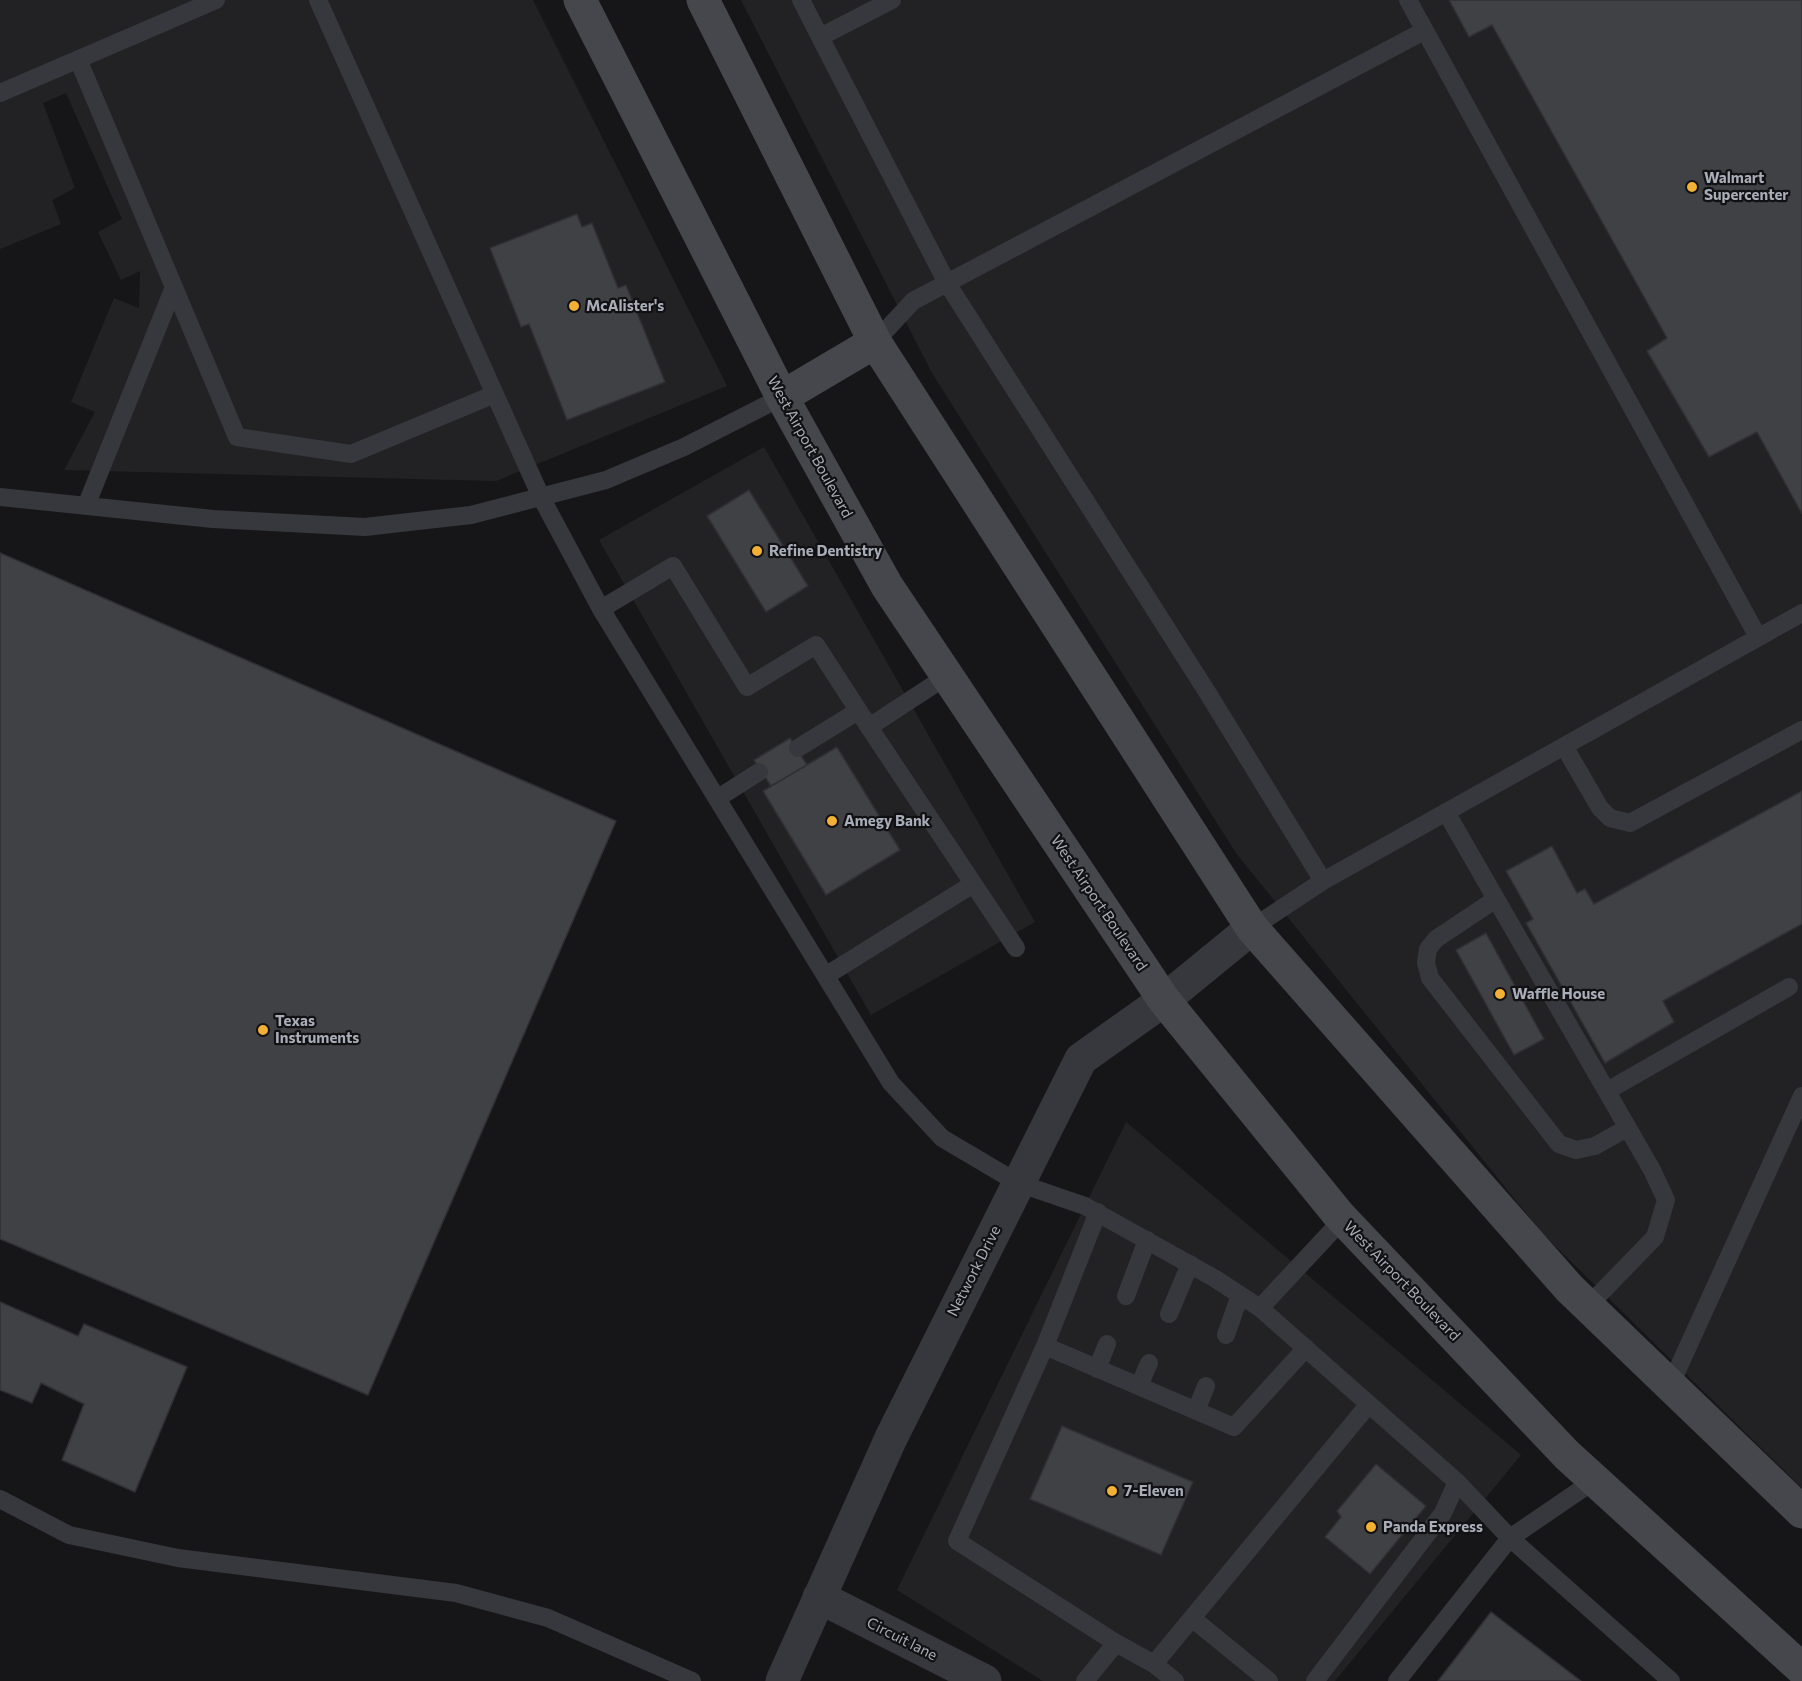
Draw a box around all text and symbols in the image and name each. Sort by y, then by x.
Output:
place label: Walmart Supercenter [1704,169,1789,204]
marker: Walmart Supercenter [1685,180,1699,194]
place label: McAlister's [586,297,664,315]
marker: McAlister's [567,299,581,313]
street label: West Airport Boulevard [763,373,857,521]
place label: Refine Dentistry [769,542,882,560]
marker: Refine Dentistry [750,544,764,558]
place label: Amegy Bank [844,812,930,830]
marker: Amegy Bank [825,814,839,828]
street label: West Airport Boulevard [1047,832,1151,974]
place label: Waffle House [1512,985,1605,1003]
marker: Waffle House [1493,987,1507,1001]
place label: Texas Instruments [275,1012,359,1047]
marker: Texas Instruments [256,1023,270,1037]
street label: West Airport Boulevard [1340,1217,1464,1345]
street label: Network Drive [943,1223,1005,1319]
place label: 7-Eleven [1124,1482,1184,1500]
marker: 7-Eleven [1105,1484,1119,1498]
place label: Panda Express [1383,1518,1483,1536]
marker: Panda Express [1364,1520,1378,1534]
street label: Circuit lane [864,1614,940,1664]

